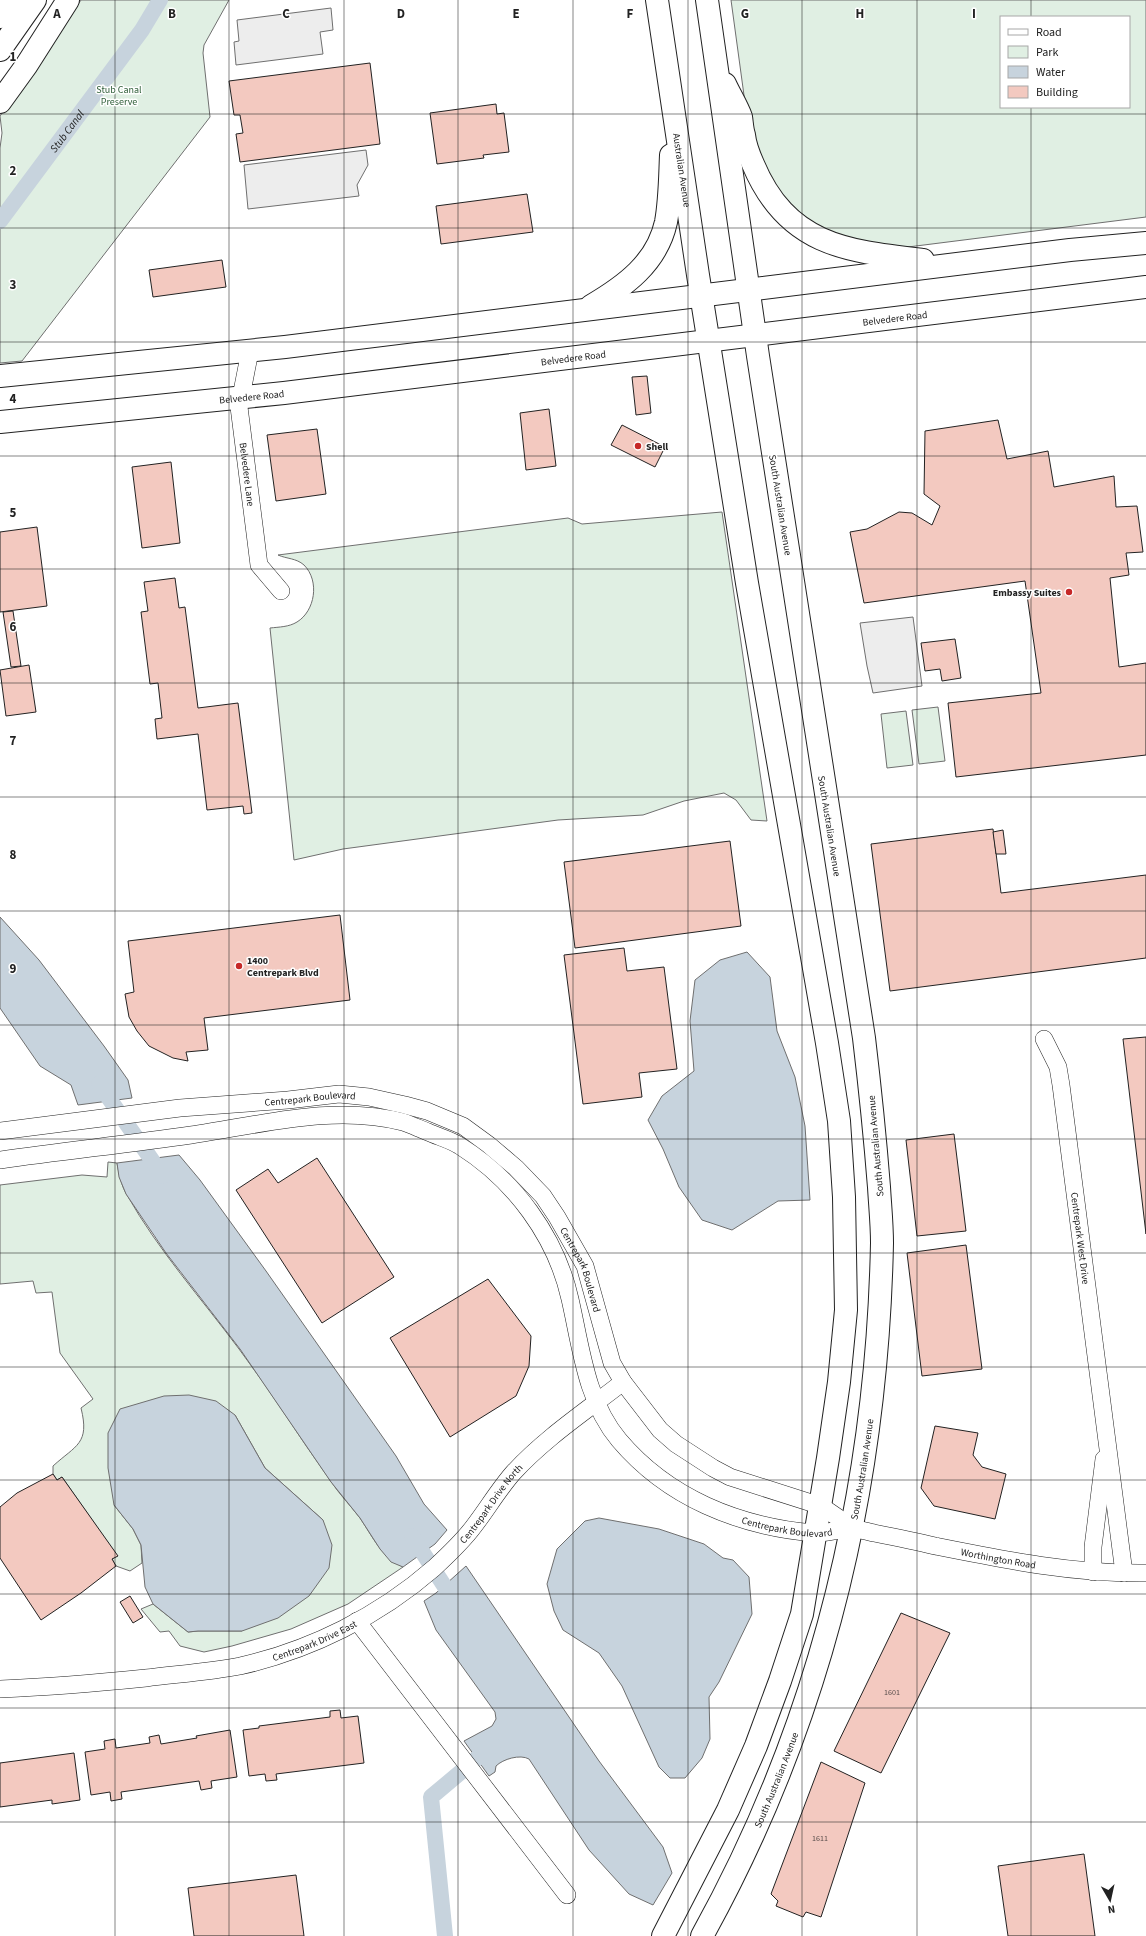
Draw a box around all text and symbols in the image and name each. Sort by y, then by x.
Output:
text: A [52,5,61,23]
text: B [168,5,176,23]
text: C [282,5,290,23]
text: D [397,5,405,23]
text: E [512,5,520,23]
text: F [627,5,634,23]
text: G [741,5,749,23]
text: H [856,5,864,23]
text: I [972,5,976,23]
legend [1000,16,1130,108]
text: Road [1036,24,1062,41]
text: Park [1036,44,1058,61]
text: 1 [10,48,17,66]
text: Water [1036,64,1066,81]
park label: Stub Canal Preserve [96,83,142,109]
text: Building [1036,84,1078,101]
water label: Stub Canal [46,107,88,156]
street label: Australian Avenue [669,132,694,208]
text: 2 [10,162,17,180]
text: 3 [10,276,17,294]
street label: Belvedere Road [862,308,928,330]
street label: Belvedere Road [540,347,607,369]
street label: Belvedere Road [219,387,285,408]
text: 4 [10,390,17,408]
place label: Shell [646,440,668,454]
marker: Shell [633,441,643,451]
street label: Belvedere Lane [236,442,258,507]
street label: South Australian Avenue [765,454,795,557]
text: 5 [10,504,17,522]
place label: Embassy Suites [993,586,1062,600]
marker: Embassy Suites [1064,587,1074,597]
text: 6 [10,618,17,636]
text: 7 [10,732,17,750]
street label: South Australian Avenue [814,775,844,878]
text: 8 [10,846,17,864]
place label: 1400 Centrepark Blvd [247,954,319,980]
text: 9 [10,960,17,978]
marker: 1400 Centrepark Blvd [234,961,244,971]
street label: Centrepark Boulevard [264,1088,356,1110]
street label: South Australian Avenue [865,1095,887,1197]
street label: Centrepark West Drive [1067,1191,1093,1285]
street label: Centrepark Boulevard [556,1225,604,1314]
street label: South Australian Avenue [847,1418,877,1521]
street label: Centrepark Drive North [457,1461,526,1547]
street label: Centrepark Boulevard [740,1514,834,1541]
street label: Worthington Road [959,1545,1037,1572]
street label: Centrepark Drive East [271,1617,360,1665]
house number: 1601 [884,1687,900,1698]
street label: South Australian Avenue [751,1730,802,1830]
house number: 1611 [812,1833,828,1844]
north arrow [1090,1880,1130,1920]
text: N [1107,1901,1116,1917]

